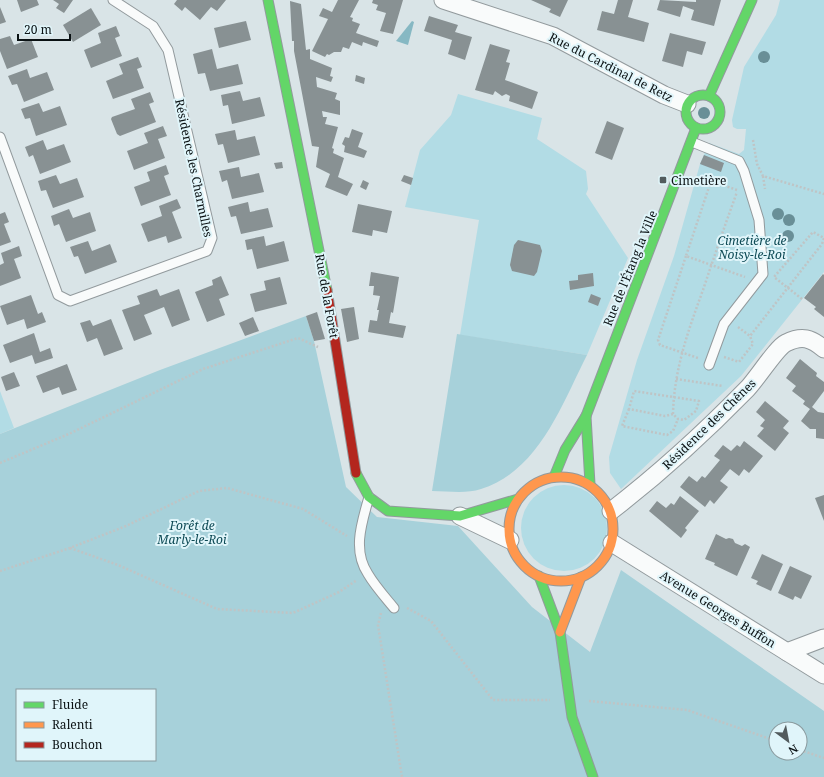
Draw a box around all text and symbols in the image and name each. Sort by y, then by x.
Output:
scale bar [18,16,70,42]
text: 20 m [24,21,52,38]
street label: Rue du Cardinal de Retz [546,28,676,106]
street label: Résidence les Charmilles [171,97,217,239]
place label: Cimetière [671,172,727,189]
marker: Cimetière [658,175,668,185]
street label: Rue de l'Étang la Ville [599,208,661,328]
park label: Cimetière de Noisy-le-Roi [717,232,787,263]
street label: Rue de la Forêt [311,252,343,340]
street label: Résidence des Chênes [659,375,759,473]
park label: Forêt de Marly-le-Roi [156,517,227,548]
street label: Avenue Georges Buffon [657,566,779,652]
legend [16,689,156,761]
text: Fluide [52,696,88,713]
text: Ralenti [52,716,93,733]
north arrow [768,721,808,761]
text: Bouchon [52,736,103,753]
text: N [786,741,801,759]

